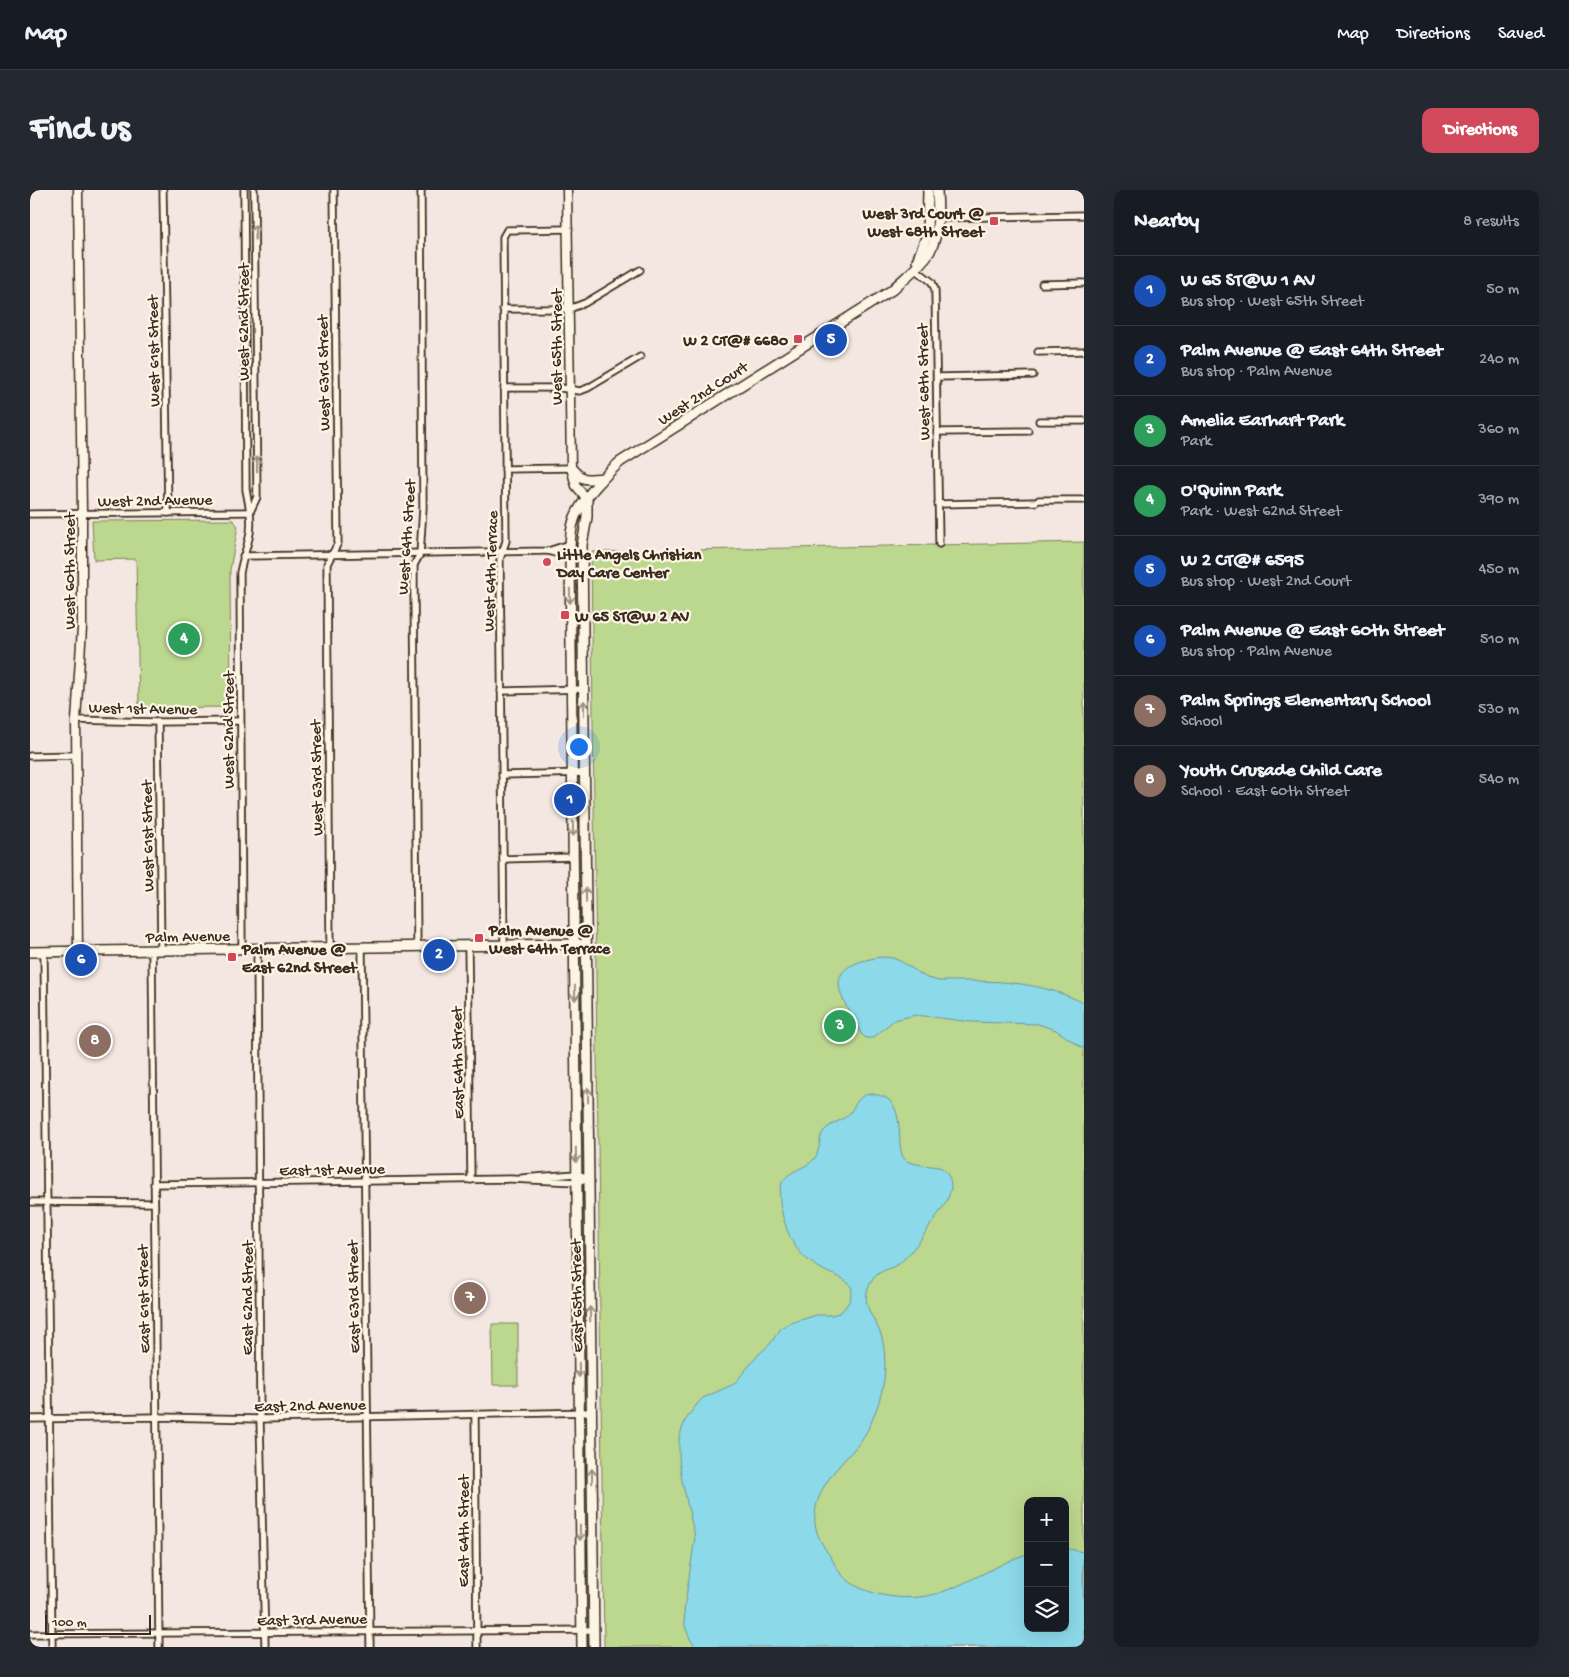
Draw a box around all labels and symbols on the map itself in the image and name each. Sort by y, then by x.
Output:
place label: West 3rd Court @ West 68th Street [862,206,985,243]
marker: West 3rd Court @ West 68th Street [988,215,1000,227]
one-way arrow [250,224,260,240]
street label: West 62nd Street [236,262,255,381]
street label: West 65th Street [549,287,568,405]
street label: West 61st Street [145,294,166,407]
street label: West 63rd Street [315,313,336,431]
pin: 5 [815,321,847,359]
street label: West 68th Street [915,322,936,440]
place label: W 2 CT@# 6680 [682,333,788,352]
marker: W 2 CT@# 6680 [792,333,804,345]
street label: West 2nd Court [655,358,754,431]
one-way arrow [252,457,262,473]
street label: West 64th Street [395,478,422,595]
street label: West 2nd Avenue [98,492,213,513]
street label: West 64th Terrace [481,510,504,632]
street label: West 60th Street [62,511,81,629]
place label: Little Angels Christian Day Care Center [555,547,702,584]
marker: Little Angels Christian Day Care Center [541,556,553,568]
one-way arrow [566,588,575,604]
marker: W 65 ST@W 2 AV [559,609,571,621]
place label: W 65 ST@W 2 AV [574,609,690,628]
pin: 4 [168,620,200,658]
street label: West 62nd Street [221,670,240,789]
street label: West 1st Avenue [88,700,198,721]
one-way arrow [579,700,589,716]
street label: West 63rd Street [308,718,329,836]
your location [566,734,592,760]
street label: West 61st Street [139,779,160,892]
pin: 1 [554,781,586,819]
one-way arrow [568,820,578,836]
one-way arrow [581,887,591,904]
place label: Palm Avenue @ West 64th Terrace [488,923,611,960]
street label: Palm Avenue [145,928,231,949]
marker: Palm Avenue @ West 64th Terrace [473,932,485,944]
pin: 2 [423,936,455,974]
pin: 6 [65,941,97,979]
place label: Palm Avenue @ East 62nd Street [241,942,358,979]
marker: Palm Avenue @ East 62nd Street [226,951,238,963]
one-way arrow [570,984,580,1000]
street label: East 64th Street [449,1005,470,1119]
pin: 3 [824,1007,856,1045]
pin: 8 [79,1022,111,1060]
one-way arrow [583,1087,593,1103]
one-way arrow [571,1146,581,1163]
street label: East 1st Avenue [279,1161,386,1182]
street label: East 65th Street [568,1238,589,1353]
street label: East 62nd Street [240,1239,259,1355]
street label: East 63rd Street [345,1239,366,1354]
street label: East 61st Street [135,1243,156,1353]
pin: 7 [454,1279,486,1317]
one-way arrow [585,1306,595,1322]
one-way arrow [574,1362,584,1378]
street label: East 2nd Avenue [254,1397,367,1418]
one-way arrow [587,1469,597,1485]
street label: East 64th Street [456,1473,475,1587]
one-way arrow [575,1524,585,1540]
street label: East 3rd Avenue [257,1611,368,1632]
scale bar [45,1612,151,1635]

